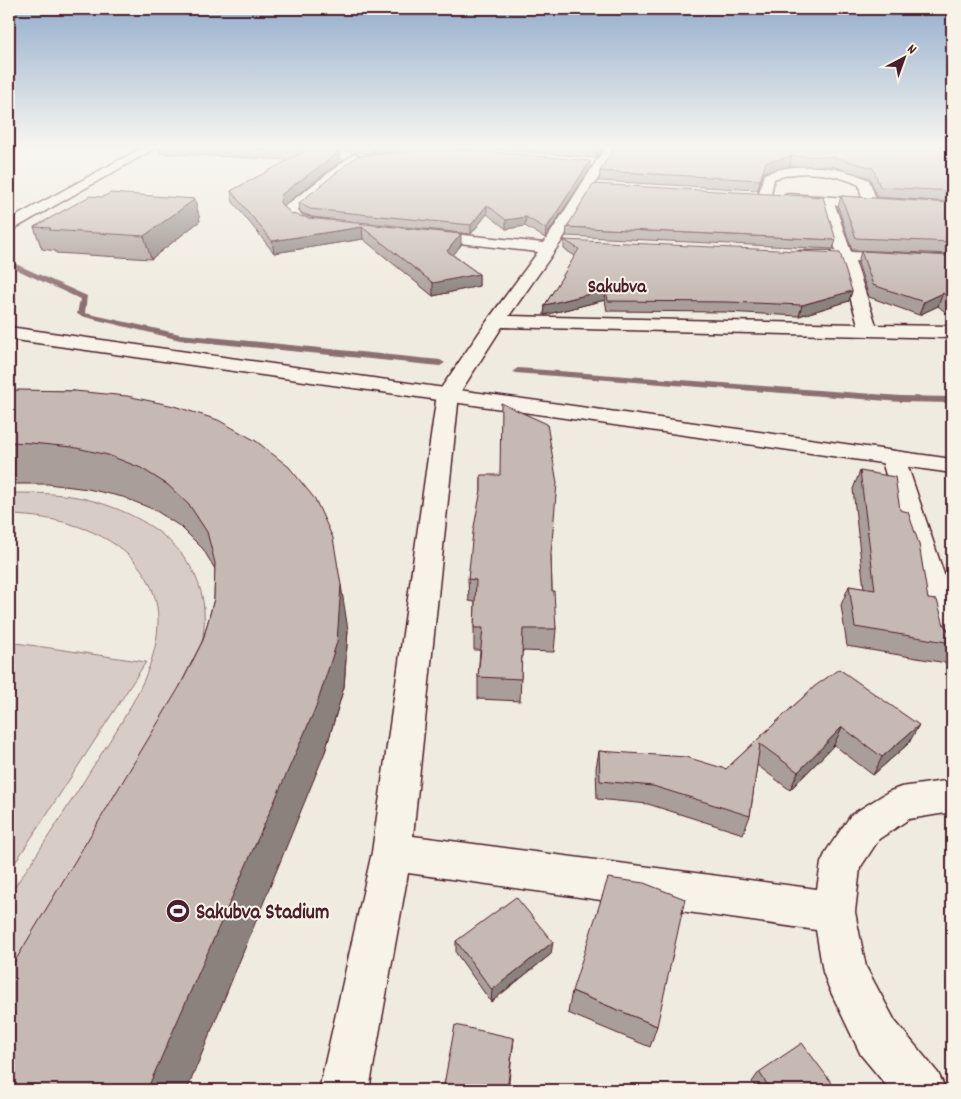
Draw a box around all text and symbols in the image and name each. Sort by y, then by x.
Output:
north arrow [878,32,928,82]
text: N [902,40,920,60]
district label: Sakubva [588,275,647,302]
sports icon: Sakubva Stadium [165,898,191,924]
place label: Sakubva Stadium [196,899,329,929]

